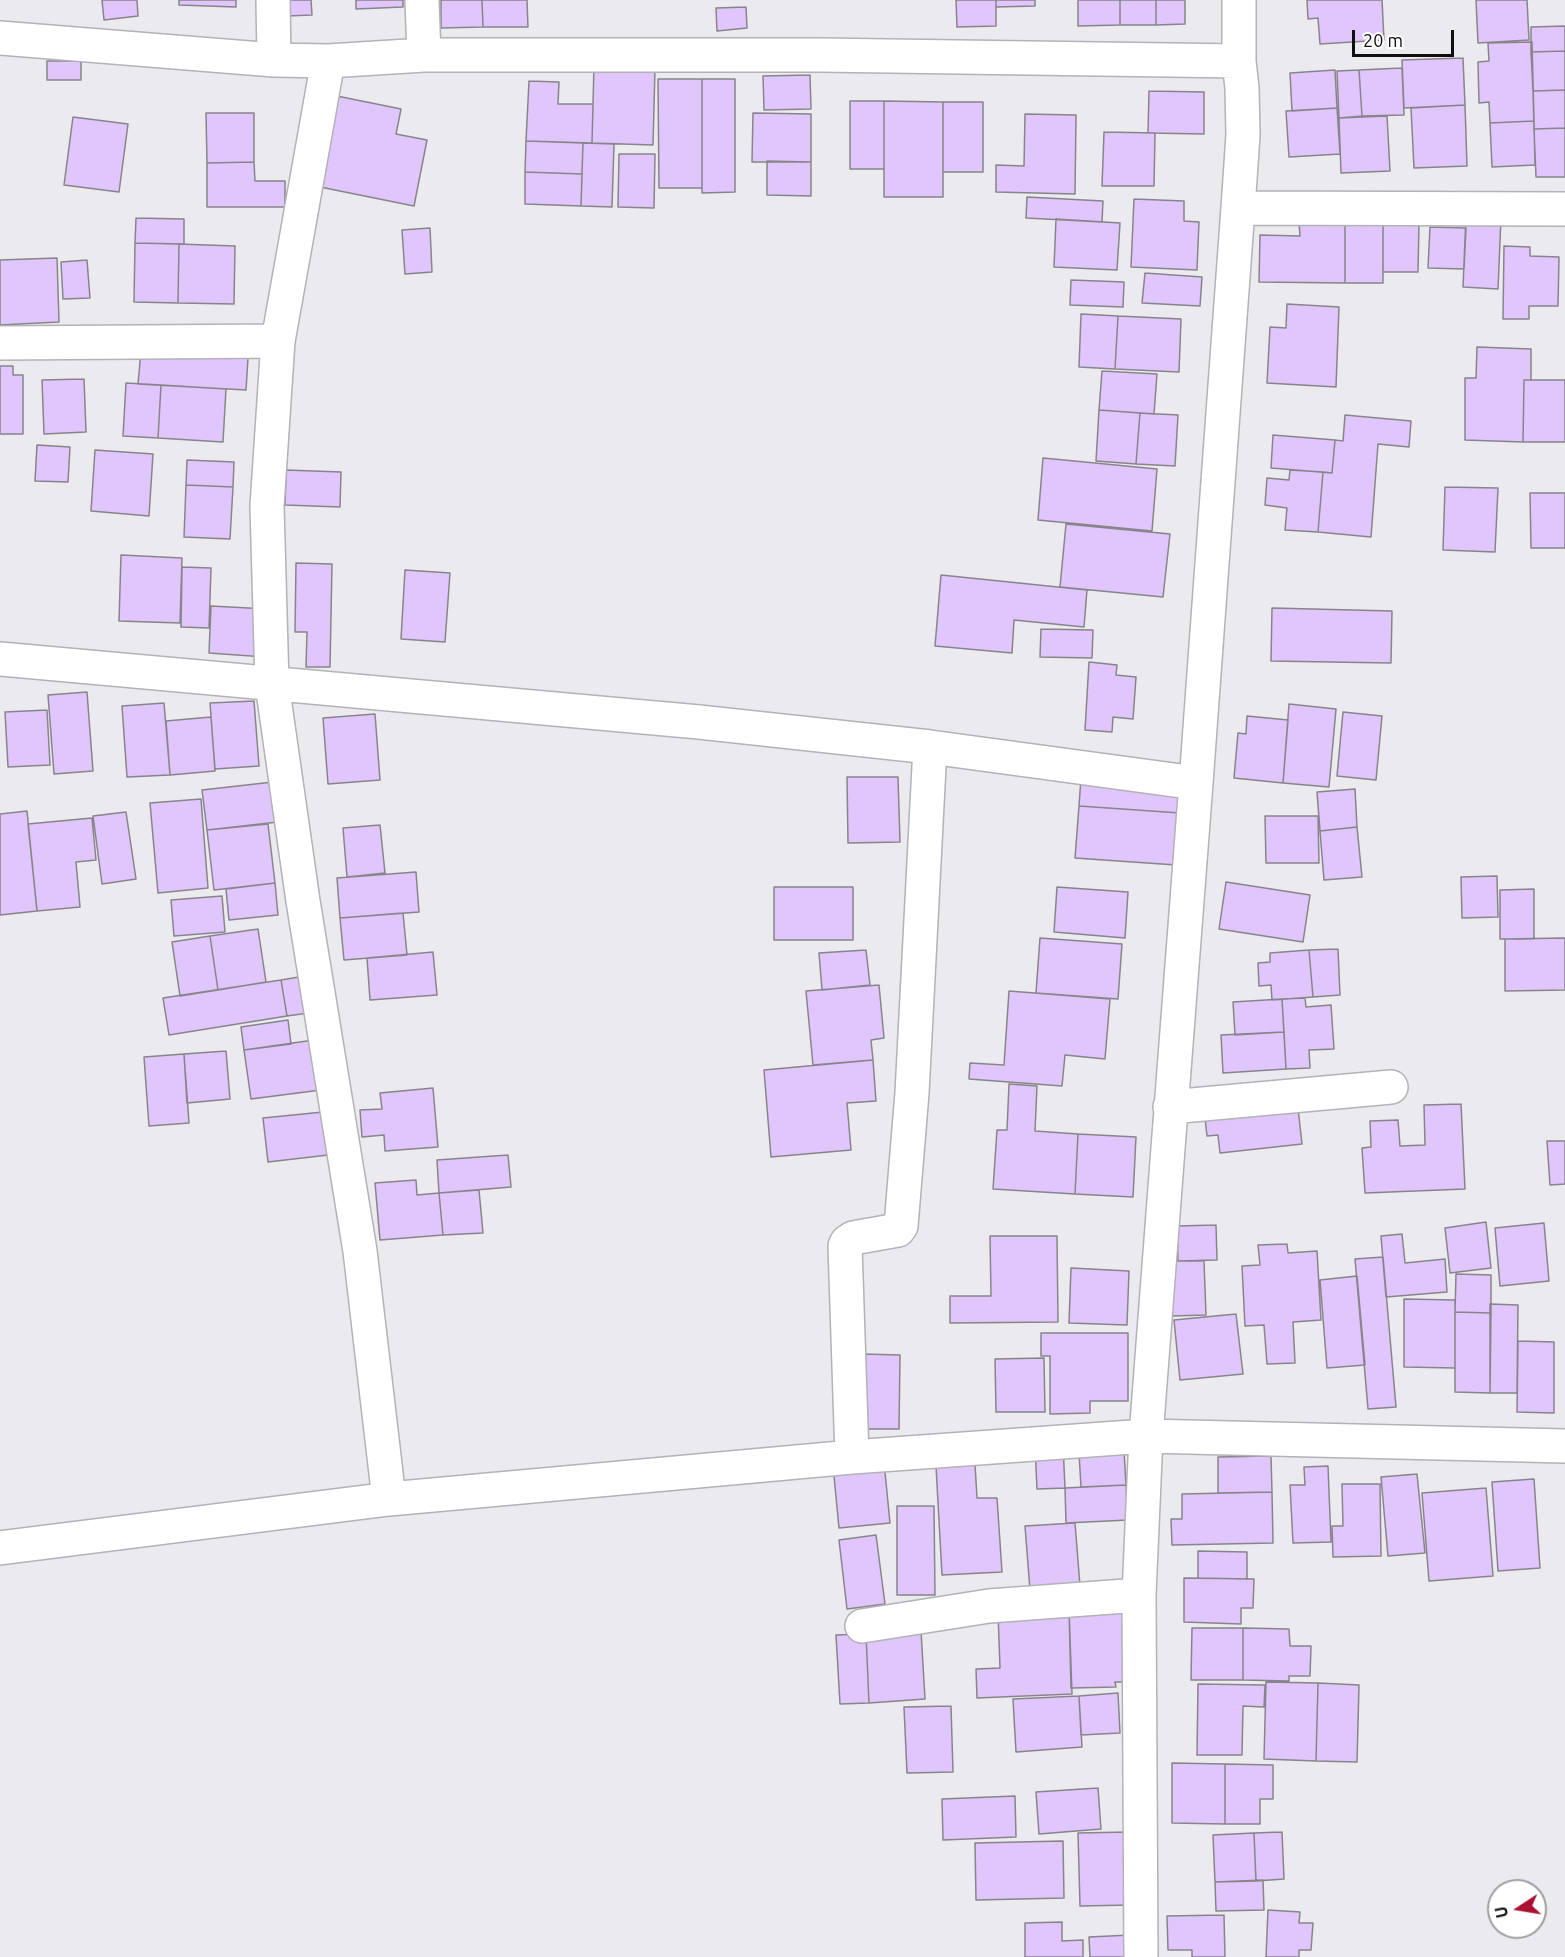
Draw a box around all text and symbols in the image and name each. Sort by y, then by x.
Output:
scale bar [1355,18,1457,56]
text: 20 m [1363,30,1403,50]
north arrow [1487,1879,1547,1939]
text: U [1491,1905,1511,1920]

